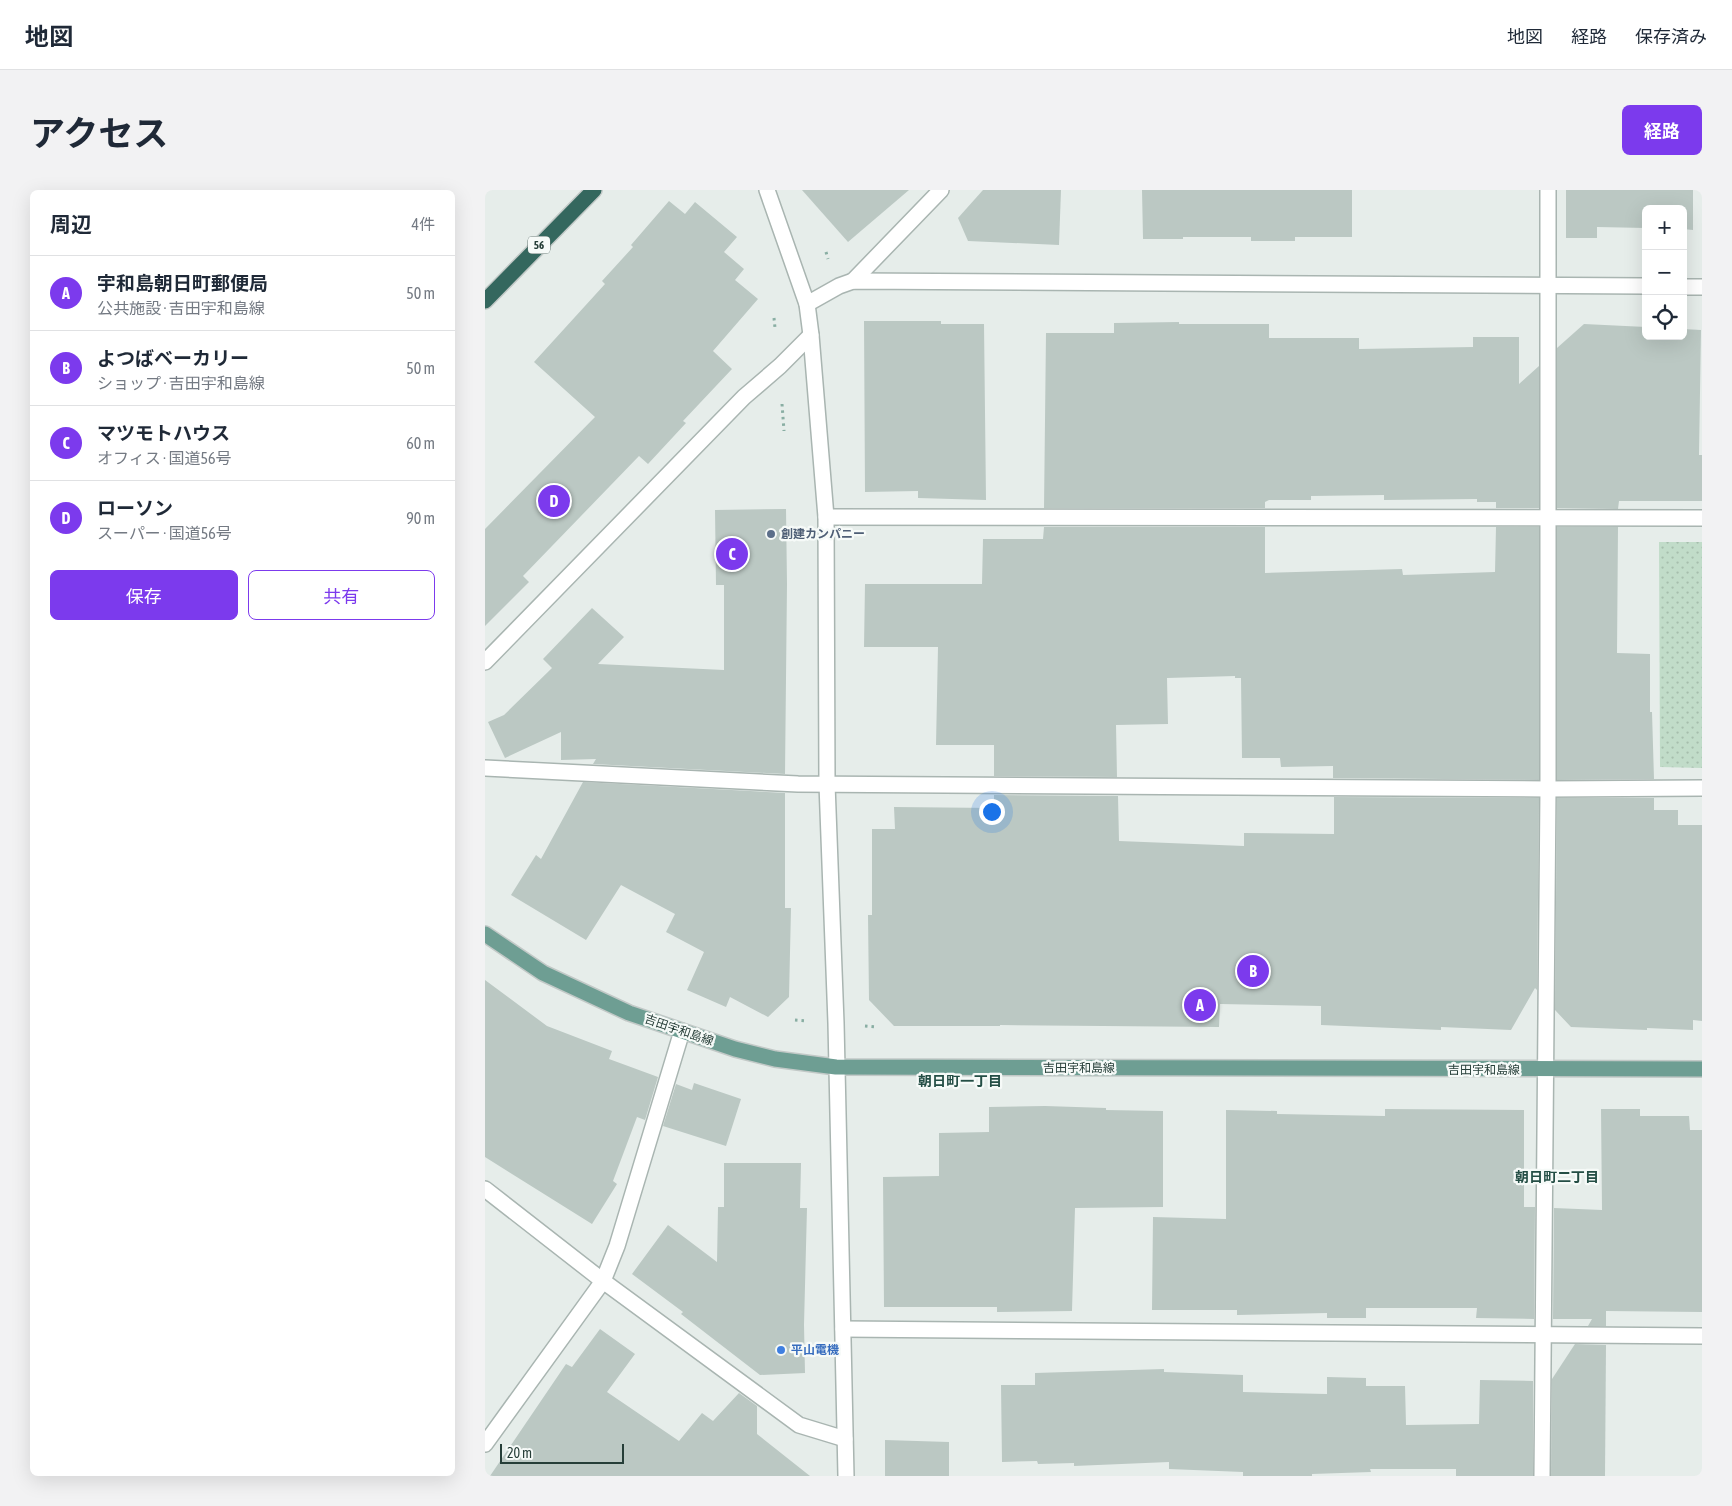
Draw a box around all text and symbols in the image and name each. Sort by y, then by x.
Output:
text: 地図 [25,23,73,50]
text: 地図 [1507,26,1543,47]
text: 経路 [1571,26,1607,47]
text: 保存済み [1635,26,1707,47]
button: 経路 [1622,105,1702,155]
text: アクセス [30,113,168,153]
map controls [1642,205,1687,340]
button: + [1642,205,1687,250]
text: 周辺 [50,212,92,236]
text: 4件 [411,215,435,233]
road number: 56 [528,236,550,254]
button: − [1642,250,1687,295]
text: 宇和島朝日町郵便局 [97,272,268,294]
text: A [62,284,70,302]
text: 50 m [406,284,435,302]
button: locate [1642,295,1687,340]
text: 公共施設 · 吉田宇和島線 [97,299,265,317]
text: よつばベーカリー [97,347,249,369]
text: B [62,359,70,377]
text: 50 m [406,359,435,377]
text: ショップ · 吉田宇和島線 [97,374,265,392]
text: マツモトハウス [97,422,230,444]
text: C [62,434,70,452]
text: 60 m [406,434,435,452]
text: オフィス · 国道56号 [97,449,232,467]
pin: D [538,482,570,520]
text: ローソン [97,497,173,519]
text: D [62,509,70,527]
text: 90 m [406,509,435,527]
text: スーパー · 国道56号 [97,524,232,542]
place label: 創建カンパニー [781,527,865,541]
marker: 創建カンパニー [765,528,777,540]
pin: C [716,535,748,573]
button: 保存 [50,570,238,620]
button: 共有 [248,570,435,620]
your location [979,799,1005,825]
pin: B [1237,952,1269,990]
pin: A [1184,986,1216,1024]
street label: 吉田宇和島線 [643,1012,715,1048]
street label: 吉田宇和島線 [1043,1061,1115,1075]
street label: 吉田宇和島線 [1448,1063,1520,1077]
district label: 朝日町一丁目 [918,1073,1002,1089]
district label: 朝日町二丁目 [1515,1169,1599,1185]
place label: 平山電機 [791,1343,839,1357]
marker: 平山電機 [775,1344,787,1356]
scale bar [500,1441,624,1464]
text: 20 m [507,1445,532,1461]

